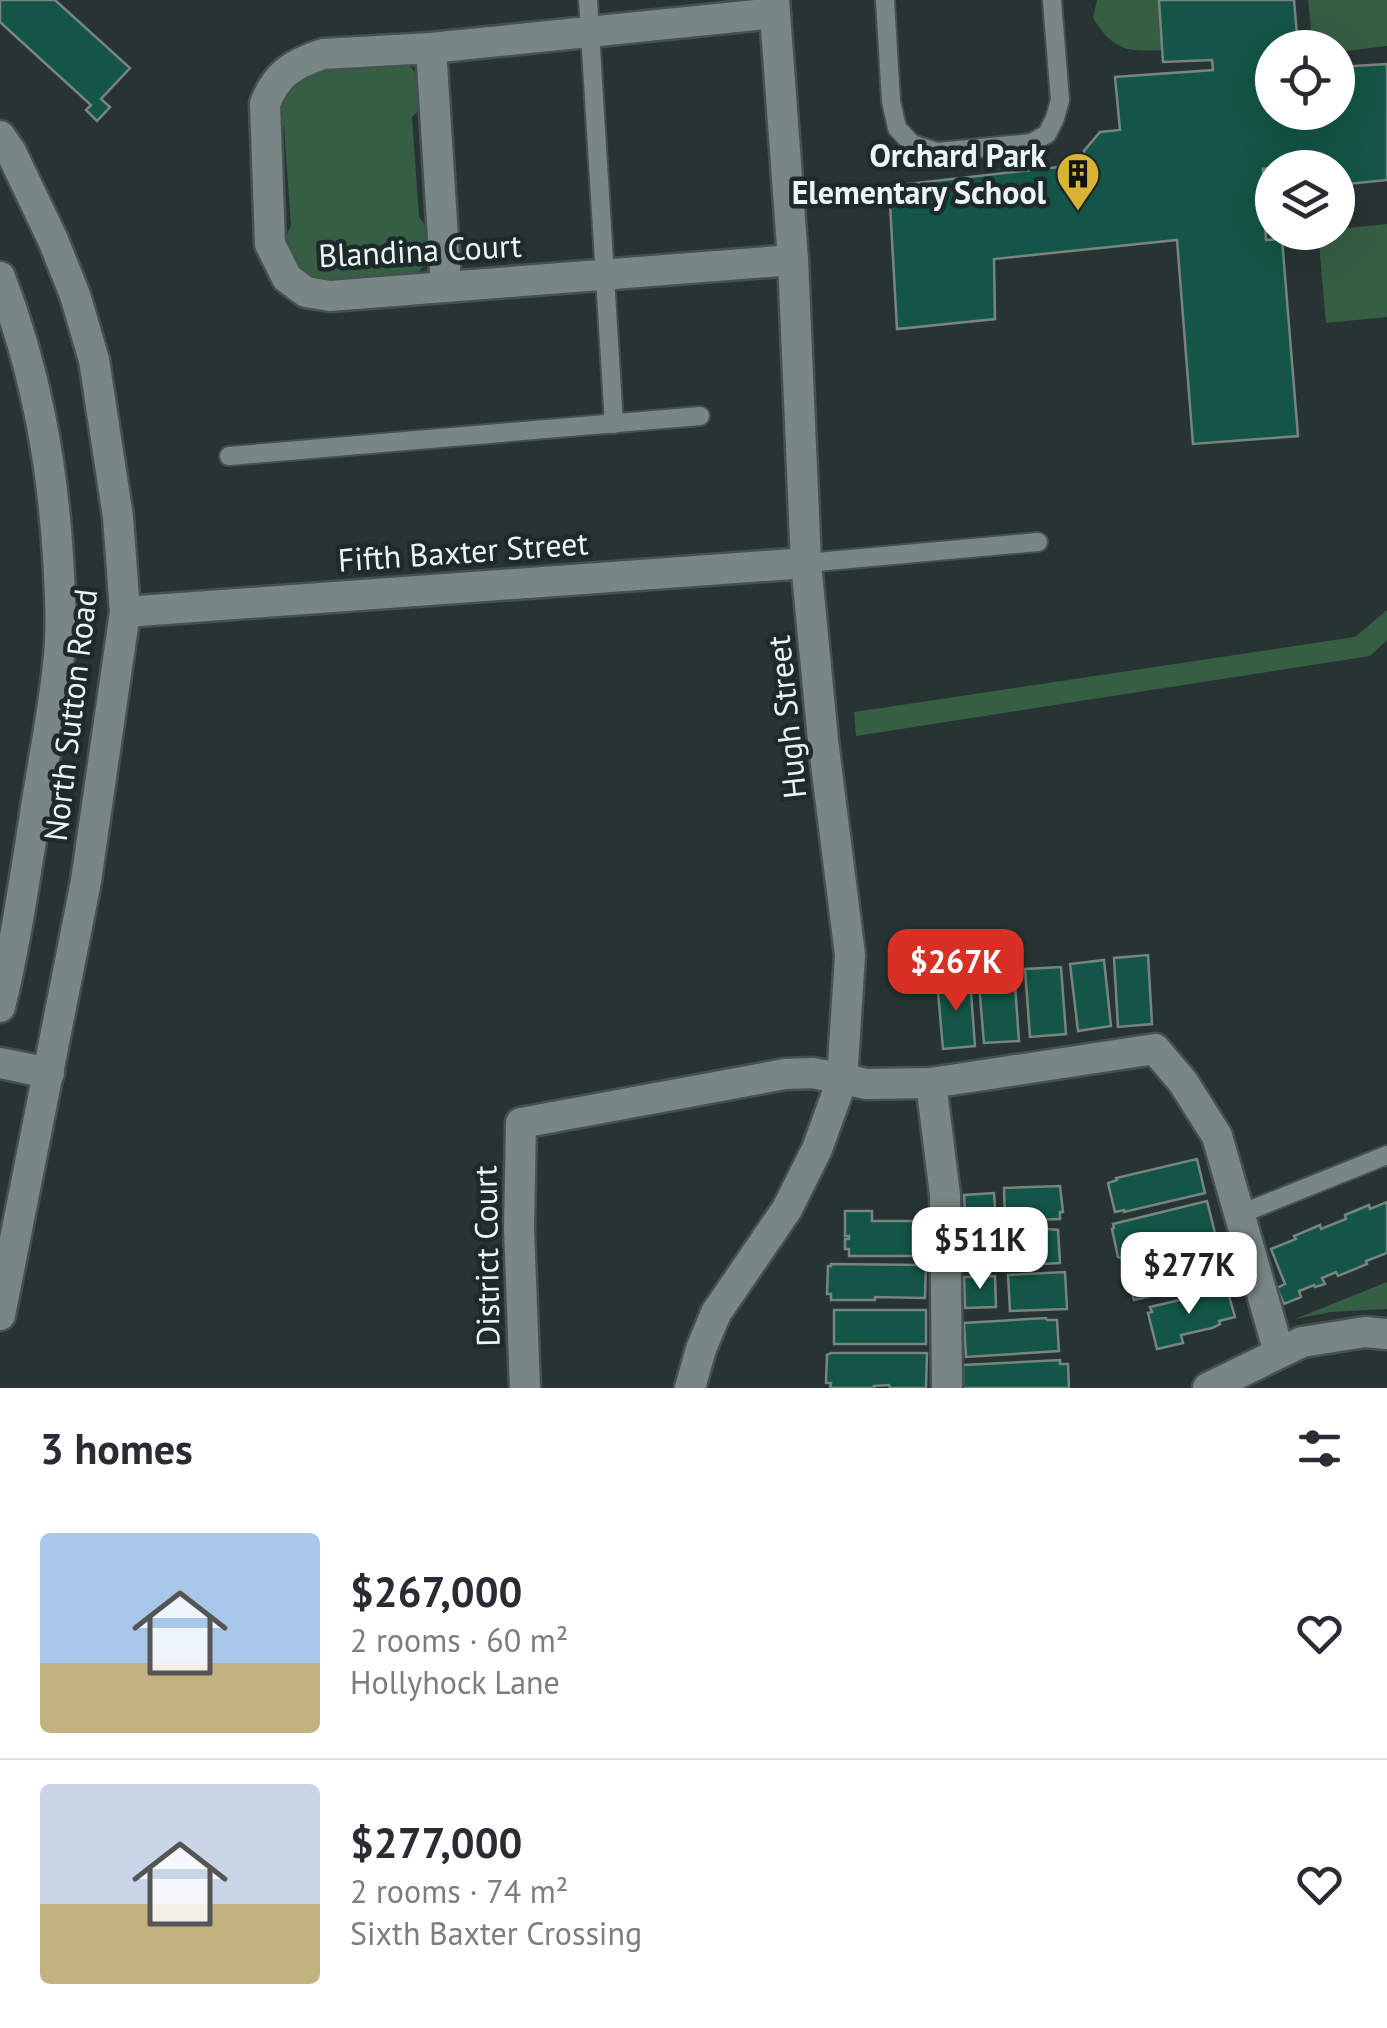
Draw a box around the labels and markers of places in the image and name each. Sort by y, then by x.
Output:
place label: Orchard Park Elementary School [792,134,1047,213]
building icon: Orchard Park Elementary School [1055,151,1101,212]
pin: $267K [886,929,1026,1014]
pin: $511K [910,1207,1050,1292]
pin: $277K [1119,1232,1259,1317]

